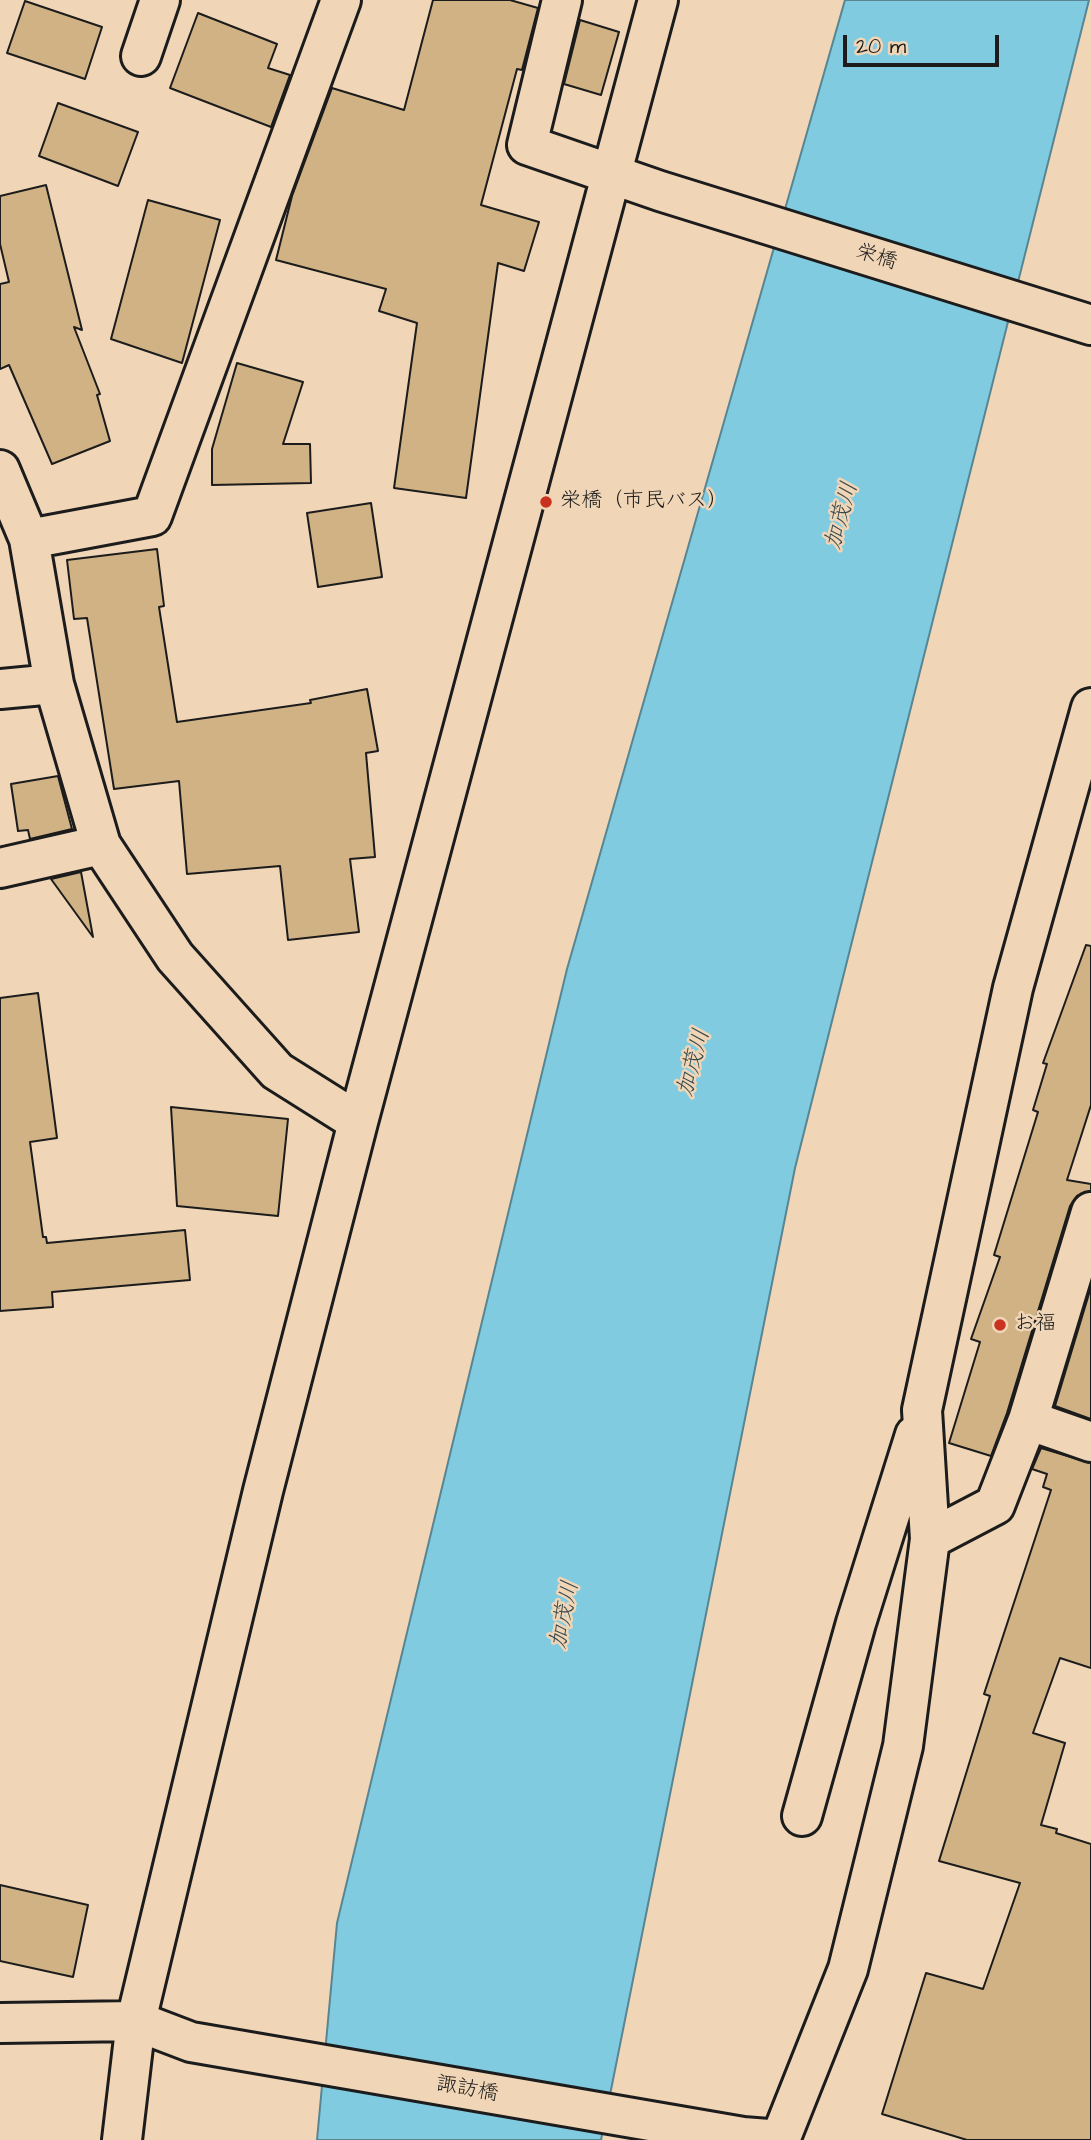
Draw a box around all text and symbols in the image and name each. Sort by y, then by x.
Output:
scale bar [846,21,1002,65]
text: 20 m [856,32,906,61]
street label: 栄橋 [852,240,900,276]
water label: 加茂川 [821,479,865,553]
place label: 栄橋（市民バス） [560,489,728,515]
marker: 栄橋（市民バス） [538,494,554,510]
water label: 加茂川 [673,1026,717,1100]
place label: お福 [1014,1312,1056,1338]
marker: お福 [992,1317,1008,1333]
water label: 加茂川 [546,1579,586,1651]
street label: 諏訪橋 [434,2072,500,2108]

